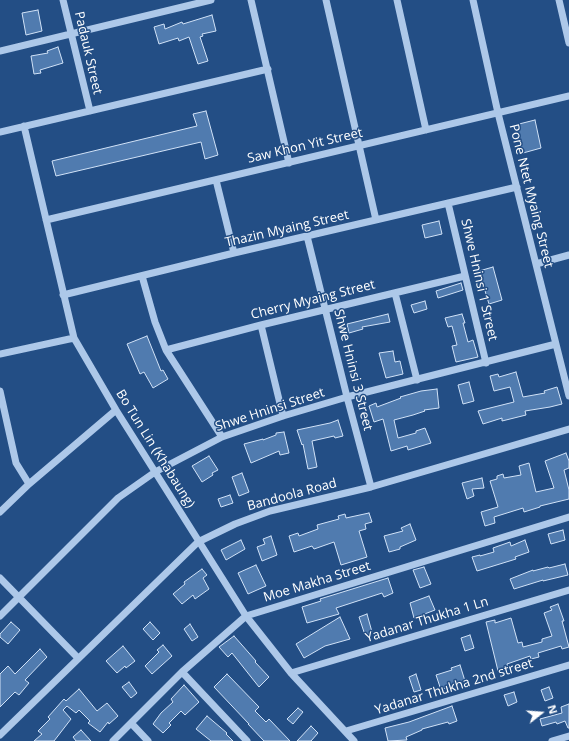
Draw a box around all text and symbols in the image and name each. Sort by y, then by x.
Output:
street label: Padauk Street [71,10,105,96]
street label: Pone Ntet Myaing Street [506,123,556,269]
street label: Saw Khon Yit Street [246,125,364,167]
street label: Thazin Myaing Street [224,207,350,251]
street label: Shwe Hninsi 1 Street [457,218,501,342]
street label: Cherry Myaing Street [249,277,377,323]
street label: Shwe Hninsi 3 Street [330,308,376,432]
street label: Shwe Hninsi Street [213,385,327,435]
street label: Bo Tun Lin (Khabaung) [112,387,198,511]
street label: Bandoola Road [246,476,338,514]
street label: Moe Makha Street [262,558,372,606]
street label: Yadanar Thukha 1 Ln [364,594,490,646]
street label: Yadanar Thukha 2nd street [373,656,535,718]
north arrow [521,693,561,733]
text: N [544,703,561,716]

